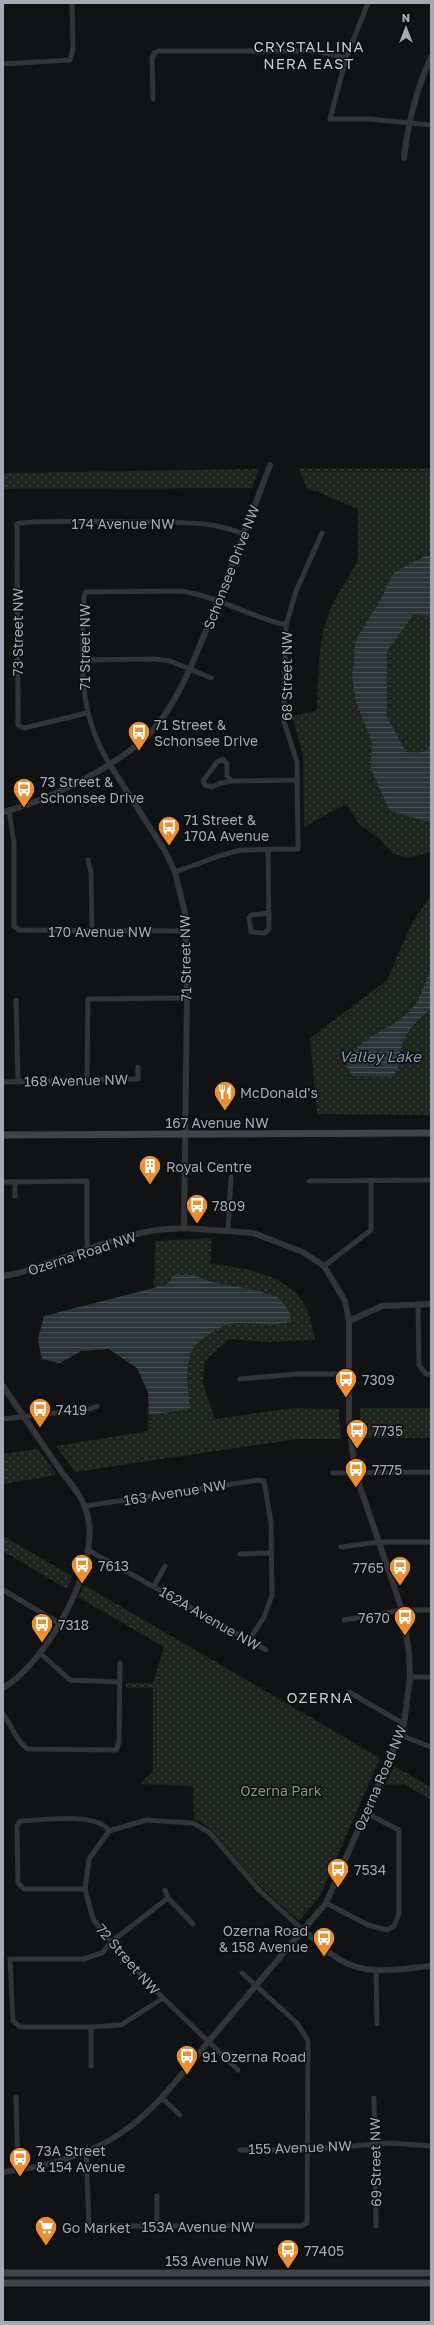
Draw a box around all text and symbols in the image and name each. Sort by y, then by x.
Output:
north arrow [386,8,426,48]
text: N [402,11,410,24]
district label: CRYSTALLINA NERA EAST [253,37,365,72]
street label: Schonsee Drive NW [199,502,263,632]
street label: 174 Avenue NW [71,515,175,532]
street label: 73 Street NW [9,587,26,676]
street label: 71 Street NW [76,603,93,690]
street label: 68 Street NW [278,631,295,721]
place label: 71 Street & Schonsee Drive [154,716,258,749]
bus stop icon: 71 Street & Schonsee Drive [126,719,152,752]
place label: 73 Street & Schonsee Drive [40,773,144,806]
bus stop icon: 73 Street & Schonsee Drive [11,776,37,809]
place label: 71 Street & 170A Avenue [184,811,269,844]
bus stop icon: 71 Street & 170A Avenue [156,814,182,847]
street label: 71 Street NW [176,914,194,1002]
street label: 170 Avenue NW [48,923,152,940]
water label: Valley Lake [339,1047,422,1066]
street label: 168 Avenue NW [24,1071,129,1089]
restaurant icon: McDonald's [212,1079,238,1112]
place label: McDonald's [240,1084,318,1101]
street label: 167 Avenue NW [165,1114,269,1131]
building icon: Royal Centre [137,1153,163,1186]
place label: Royal Centre [166,1158,252,1175]
bus stop icon: 7809 [184,1192,210,1225]
place label: 7809 [212,1197,245,1214]
street label: Ozerna Road NW [26,1227,139,1279]
bus stop icon: 7309 [333,1366,359,1399]
place label: 7309 [362,1371,395,1388]
bus stop icon: 7419 [27,1396,53,1429]
place label: 7419 [56,1401,87,1418]
bus stop icon: 7735 [344,1417,370,1450]
place label: 7735 [372,1422,403,1439]
bus stop icon: 7775 [343,1456,369,1489]
place label: 7775 [372,1461,402,1478]
street label: 163 Avenue NW [122,1475,228,1509]
bus stop icon: 7613 [69,1552,95,1585]
bus stop icon: 7765 [387,1554,413,1587]
place label: 7613 [98,1557,129,1574]
place label: 7765 [353,1559,384,1576]
street label: 162A Avenue NW [157,1582,264,1654]
bus stop icon: 7670 [392,1604,418,1637]
place label: 7670 [358,1609,390,1626]
bus stop icon: 7318 [29,1611,55,1644]
place label: 7318 [58,1616,89,1633]
district label: OZERNA [287,1688,353,1706]
street label: Ozerna Road NW [350,1722,410,1833]
park label: Ozerna Park [240,1782,322,1799]
bus stop icon: 7534 [325,1856,351,1889]
place label: 7534 [354,1861,386,1878]
street label: 72 Street NW [93,1920,164,1998]
place label: Ozerna Road & 158 Avenue [219,1922,308,1955]
bus stop icon: Ozerna Road & 158 Avenue [311,1925,337,1958]
bus stop icon: 91 Ozerna Road [174,2043,200,2076]
place label: 91 Ozerna Road [202,2048,306,2065]
street label: 69 Street NW [366,2117,384,2207]
street label: 155 Avenue NW [248,2137,353,2157]
place label: 73A Street & 154 Avenue [36,2142,125,2175]
bus stop icon: 73A Street & 154 Avenue [7,2145,33,2178]
supermarket icon: Go Market [33,2214,59,2247]
street label: 153A Avenue NW [142,2218,255,2235]
place label: Go Market [62,2219,131,2236]
bus stop icon: 77405 [275,2237,301,2270]
place label: 77405 [304,2242,344,2259]
street label: 153 Avenue NW [165,2252,269,2269]

